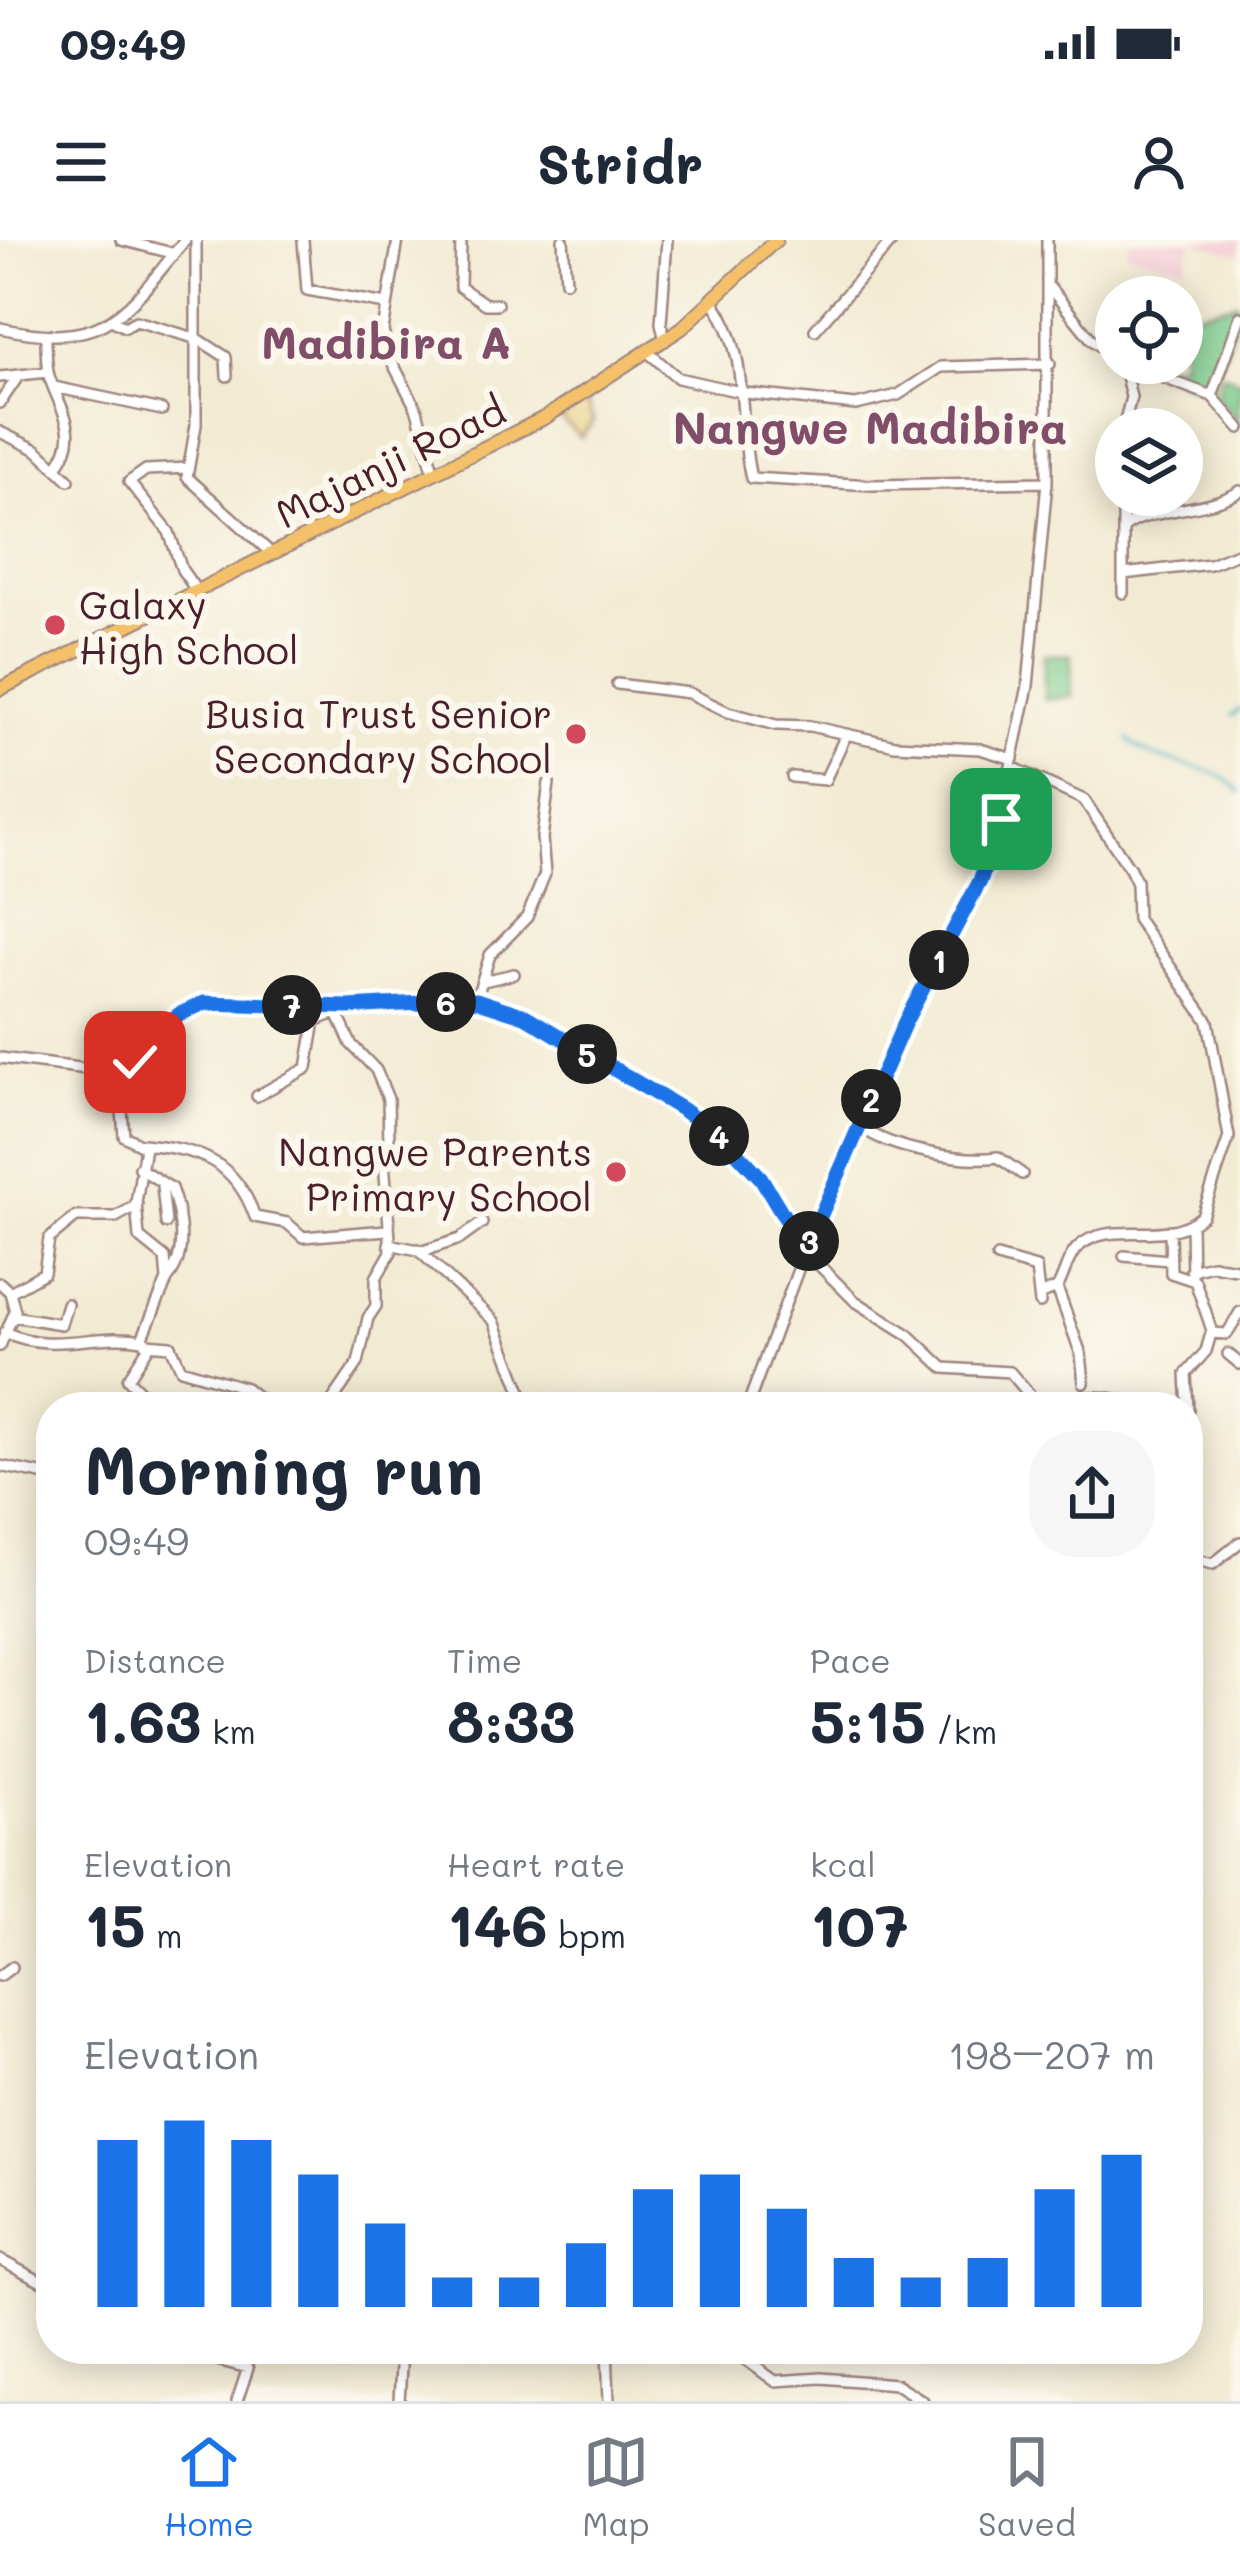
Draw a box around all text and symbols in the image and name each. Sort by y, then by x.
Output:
text: 09:49 [60,13,186,71]
text: Stridr [537,127,703,198]
icon: menu [48,129,114,195]
icon: person [1126,129,1192,195]
map controls [1095,276,1203,516]
button: locate [1095,276,1203,384]
district label: Madibira A [261,312,511,370]
street label: Majanji Road [267,383,513,539]
district label: Nangwe Madibira [673,397,1067,456]
button: layers [1095,408,1203,516]
place label: Galaxy High School [79,578,299,675]
marker: Galaxy High School [42,612,68,638]
place label: Busia Trust Senior Secondary School [205,687,552,783]
marker: Busia Trust Senior Secondary School [563,721,589,747]
pin [950,768,1052,870]
icon: arrive [968,786,1034,852]
pin: 1 [909,930,969,990]
text: 1 [932,938,946,981]
pin: 6 [416,972,476,1032]
pin: 7 [262,975,322,1035]
text: 6 [436,980,456,1023]
text: 7 [283,983,301,1026]
pin [84,1011,186,1113]
pin: 5 [557,1024,617,1084]
icon: check [102,1029,168,1095]
text: 5 [577,1032,597,1075]
pin: 2 [841,1069,901,1129]
text: 2 [862,1077,880,1120]
pin: 4 [689,1106,749,1166]
text: 4 [709,1114,729,1157]
place label: Nangwe Parents Primary School [278,1125,592,1221]
marker: Nangwe Parents Primary School [603,1159,629,1185]
pin: 3 [779,1211,839,1271]
text: 3 [799,1219,819,1262]
text: Morning run [84,1426,483,1512]
button: share [1029,1431,1155,1557]
text: 09:49 [84,1514,189,1565]
text: Distance [84,1638,226,1681]
text: Time [447,1638,522,1681]
text: Pace [810,1638,891,1681]
text: 1.63 [84,1681,201,1759]
text: 8:33 [447,1681,575,1759]
text: 5:15 [810,1681,926,1759]
text: km [201,1709,256,1752]
text: /km [926,1709,997,1752]
text: Elevation [84,1842,232,1885]
text: Heart rate [447,1842,625,1885]
text: kcal [810,1842,876,1885]
text: 15 [84,1885,146,1963]
text: 146 [447,1885,548,1963]
text: 107 [810,1885,909,1963]
text: m [146,1913,183,1956]
text: bpm [548,1913,626,1956]
text: Elevation [84,2028,259,2079]
text: 198–207 m [948,2028,1155,2079]
tab: Home [164,2429,254,2544]
tab: Map [582,2429,650,2544]
tab: Saved [978,2429,1076,2544]

